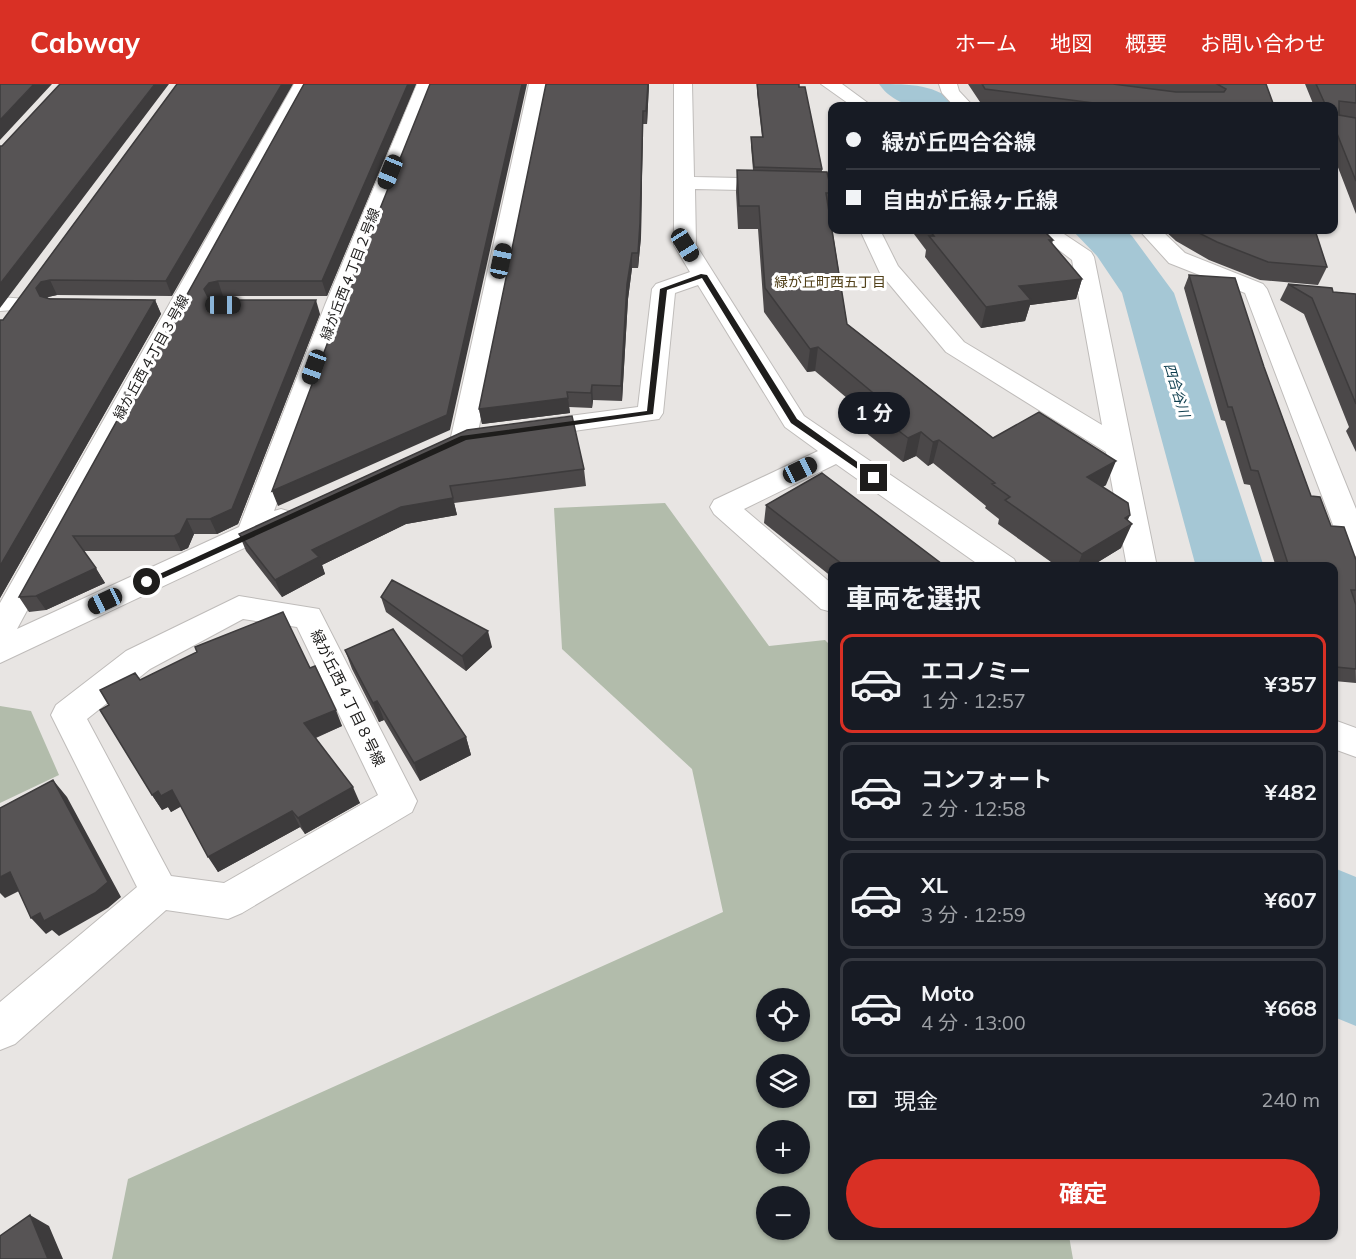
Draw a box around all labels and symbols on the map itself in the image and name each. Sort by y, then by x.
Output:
car [375,152,405,192]
street label: 緑が丘西４丁目２号線 [317,205,383,343]
car [668,225,702,265]
car [488,242,514,280]
district label: 緑が丘町西五丁目 [774,273,886,291]
street label: 緑が丘西４丁目３号線 [109,291,193,423]
car [205,296,241,314]
car [299,347,329,387]
water label: 四合谷川 [1160,361,1194,421]
callout: 1 分 [838,391,910,433]
car [780,454,820,486]
route end [860,464,887,491]
route start [133,568,160,595]
car [85,585,125,617]
street label: 緑が丘西４丁目８号線 [307,626,389,770]

